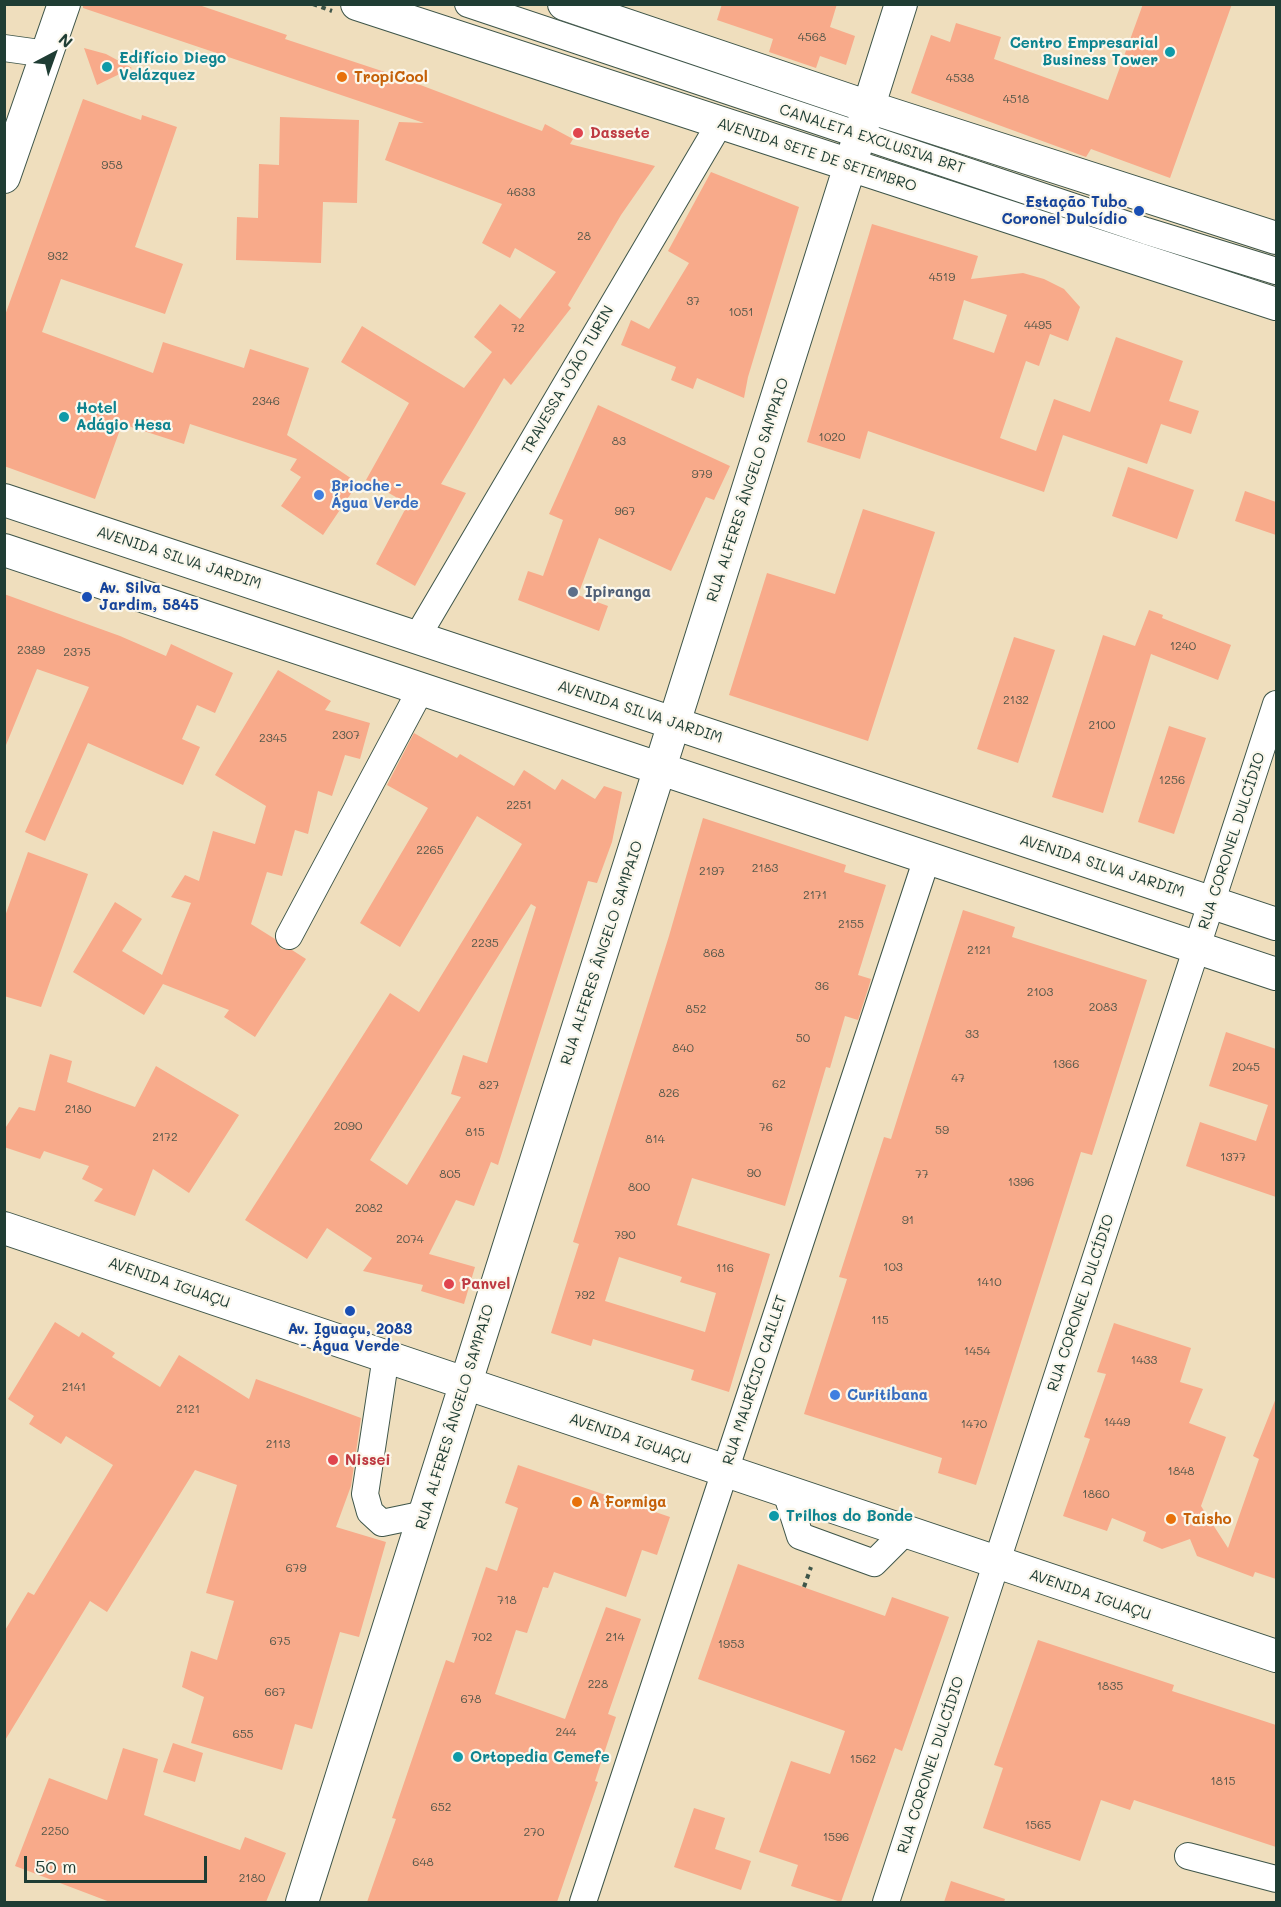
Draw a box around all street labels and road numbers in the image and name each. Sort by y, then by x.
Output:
street label: CANALETA EXCLUSIVA BRT [777,100,967,178]
street label: AVENIDA SETE DE SETEMBRO [715,114,919,196]
street label: TRAVESSA JOÃO TURIN [518,303,618,457]
street label: RUA ALFERES ÂNGELO SAMPAIO [703,376,793,604]
street label: AVENIDA SILVA JARDIM [94,523,264,593]
street label: AVENIDA SILVA JARDIM [555,677,725,747]
street label: RUA CORONEL DULCÍDIO [1195,750,1269,932]
street label: AVENIDA SILVA JARDIM [1017,831,1187,901]
street label: RUA ALFERES ÂNGELO SAMPAIO [557,839,647,1067]
street label: RUA CORONEL DULCÍDIO [1044,1212,1118,1394]
street label: AVENIDA IGUAÇU [106,1254,232,1312]
street label: RUA MAURÍCIO CAILLET [719,1293,791,1467]
street label: RUA ALFERES ÂNGELO SAMPAIO [412,1302,498,1532]
street label: AVENIDA IGUAÇU [567,1410,693,1468]
street label: AVENIDA IGUAÇU [1027,1566,1153,1624]
street label: RUA CORONEL DULCÍDIO [894,1674,968,1856]

